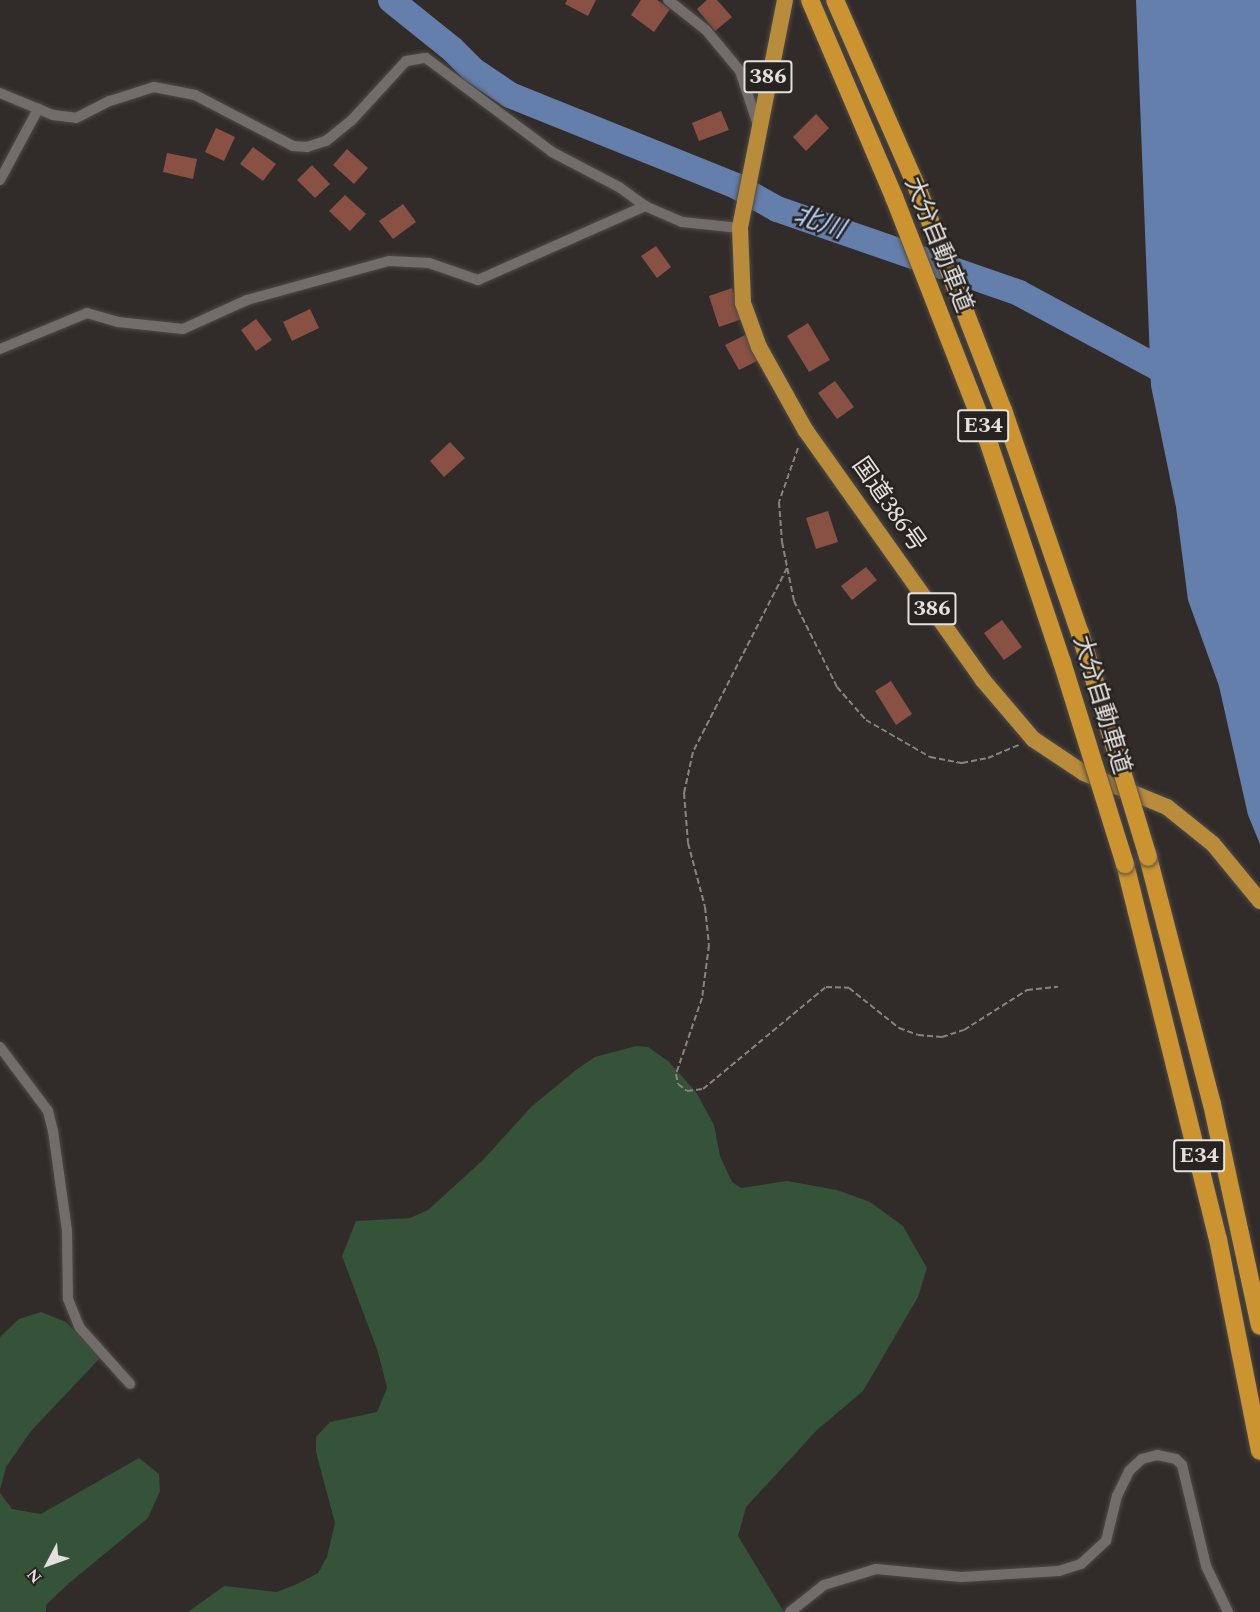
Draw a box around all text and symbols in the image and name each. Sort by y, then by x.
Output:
road number: 386 [742,58,794,96]
street label: 大分自動車道 [898,173,978,317]
water label: 北川 [789,200,849,246]
road number: E34 [956,407,1010,445]
street label: 国道386号 [845,453,931,557]
road number: 386 [906,590,958,628]
street label: 大分自動車道 [1066,632,1136,778]
road number: E34 [1172,1137,1226,1175]
north arrow [18,1534,78,1594]
text: N [21,1563,48,1589]

